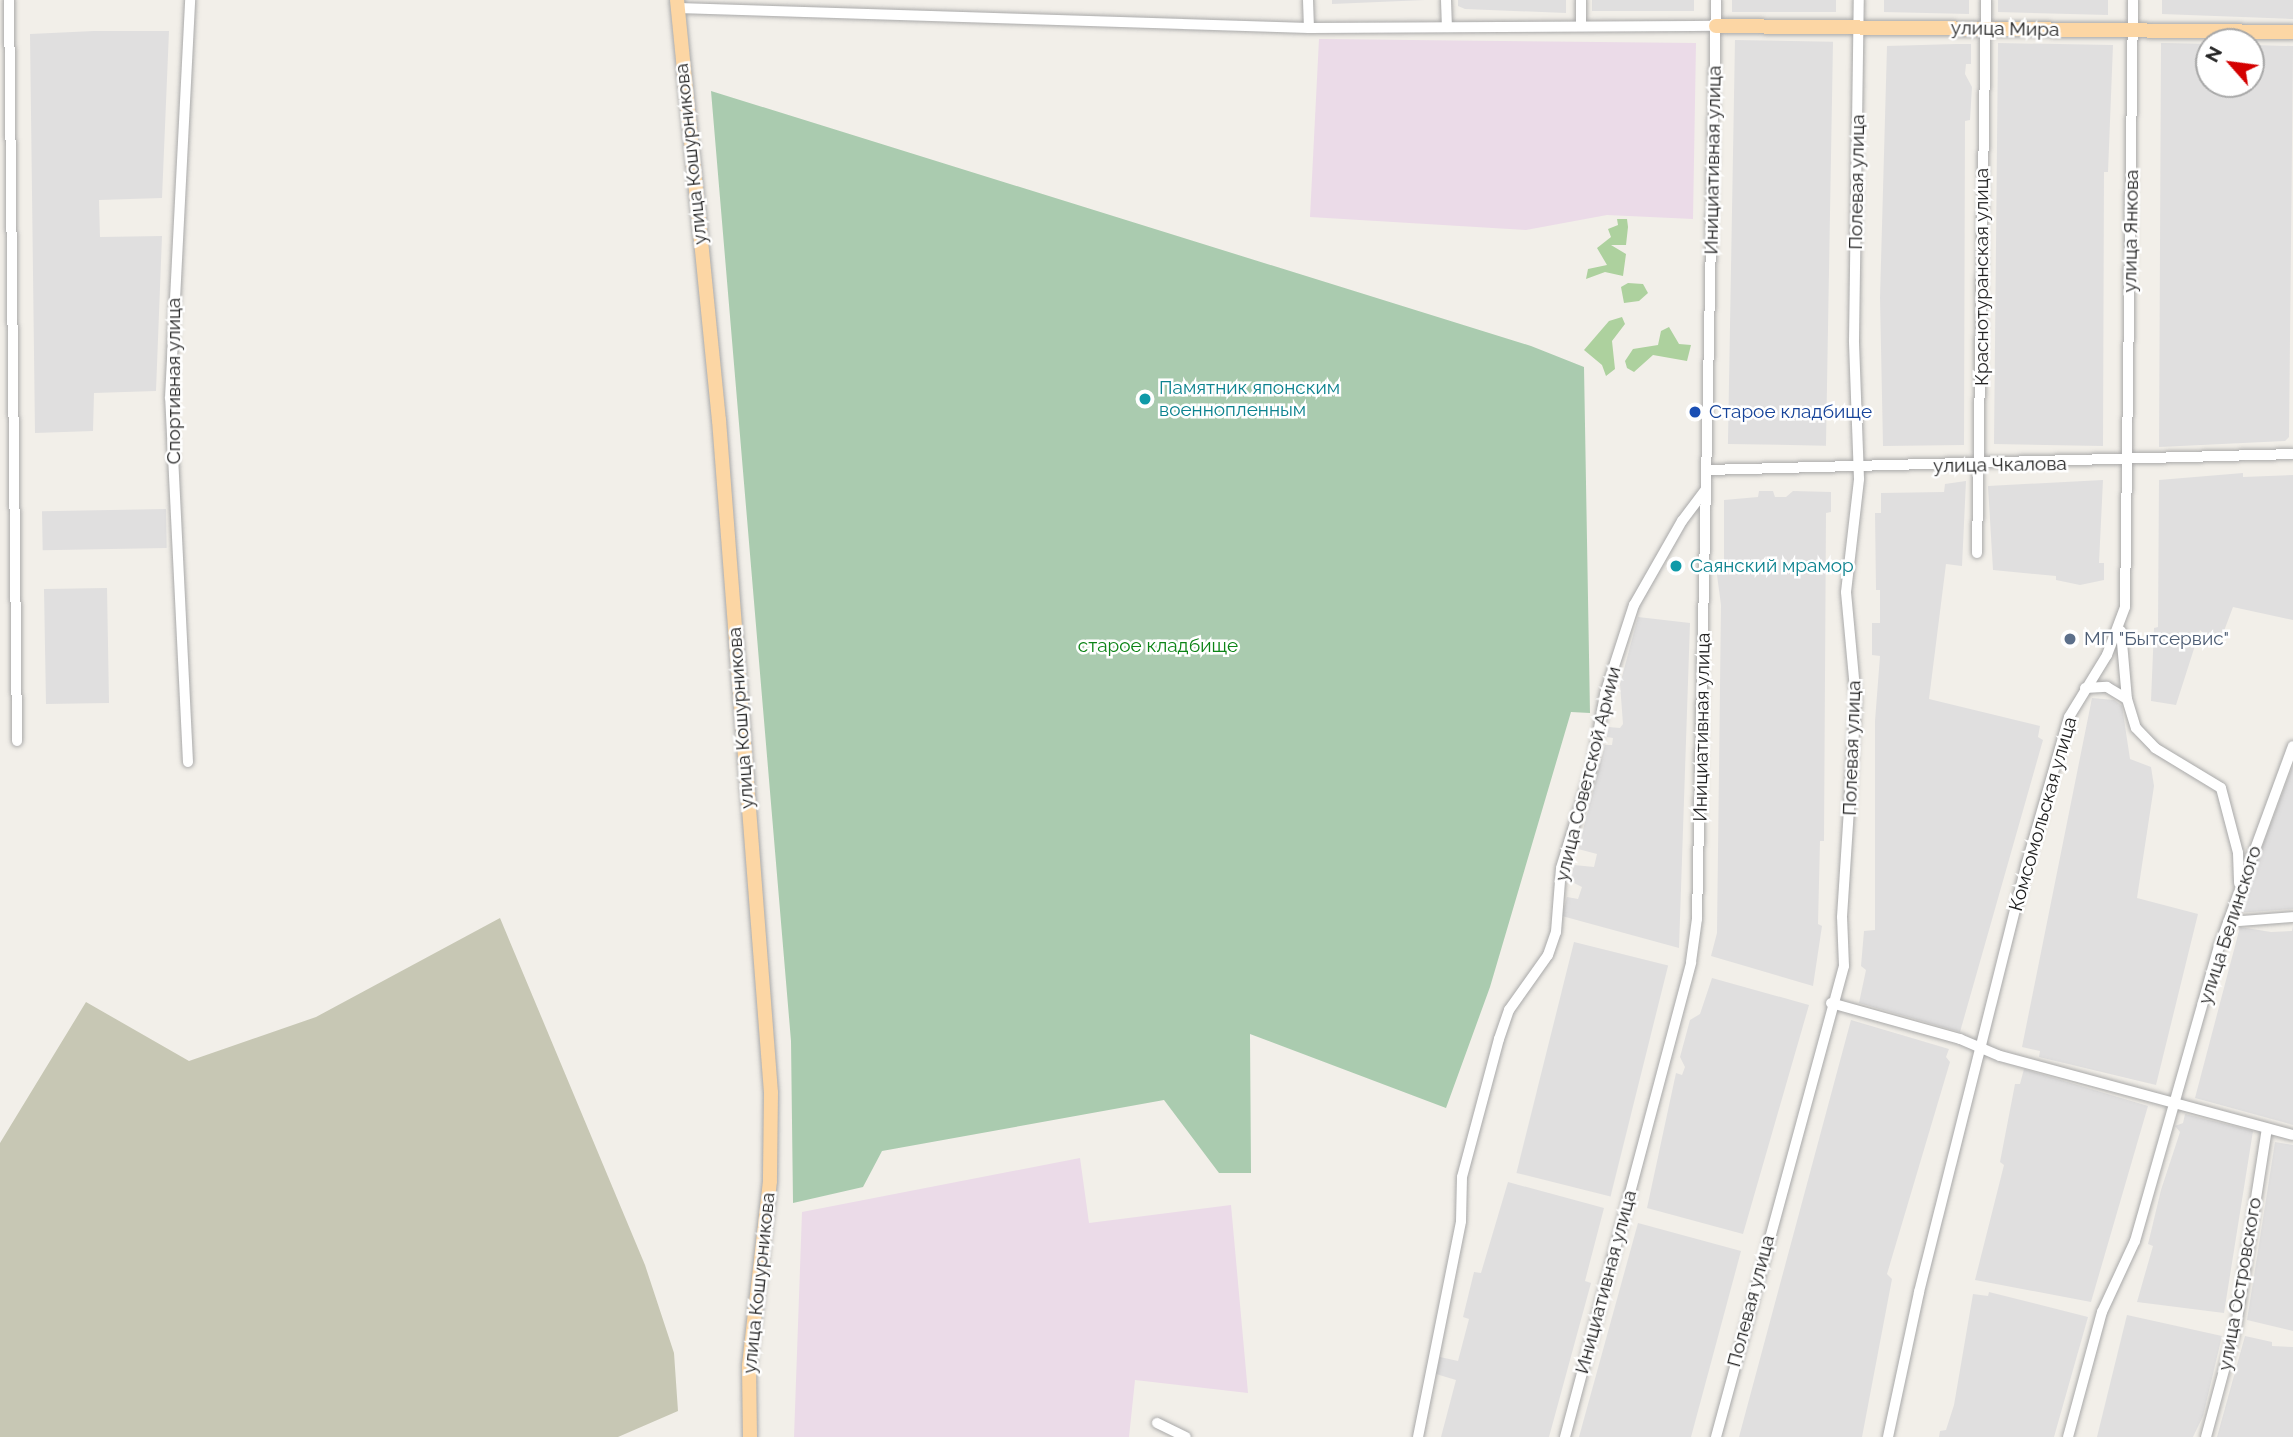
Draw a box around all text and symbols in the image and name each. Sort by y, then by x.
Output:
street label: улица Мира [1950,17,2060,41]
north arrow [2195,28,2265,98]
text: N [2200,43,2226,66]
street label: улица Кошурникова [670,62,712,246]
street label: Инициативная улица [1700,65,1726,255]
street label: Полевая улица [1844,114,1870,250]
street label: Краснотуранская улица [1971,168,1993,386]
street label: улица Янкова [2119,169,2143,293]
street label: Спортивная улица [163,297,185,465]
place label: Памятник японским военнопленным [1159,377,1340,421]
marker: Памятник японским военнопленным [1137,391,1153,407]
place label: Старое кладбище [1709,401,1872,423]
marker: Старое кладбище [1687,404,1703,420]
street label: улица Чкалова [1933,452,2067,478]
place label: Саянский мрамор [1690,555,1854,577]
marker: Саянский мрамор [1668,558,1684,574]
street label: улица Кошурникова [723,626,759,810]
place label: МП "Бытсервис" [2084,628,2230,650]
marker: МП "Бытсервис" [2062,631,2078,647]
street label: Инициативная улица [1689,632,1715,822]
park label: старое кладбище [1078,635,1238,657]
street label: улица Советской Армии [1550,664,1626,884]
street label: Полевая улица [1838,680,1866,816]
street label: Комсомольская улица [2004,714,2082,914]
street label: улица Белинского [2194,843,2266,1007]
street label: Инициативная улица [1570,1187,1642,1377]
street label: улица Кошурникова [738,1191,780,1375]
street label: улица Островского [2214,1196,2266,1372]
street label: Полевая улица [1722,1232,1780,1370]

